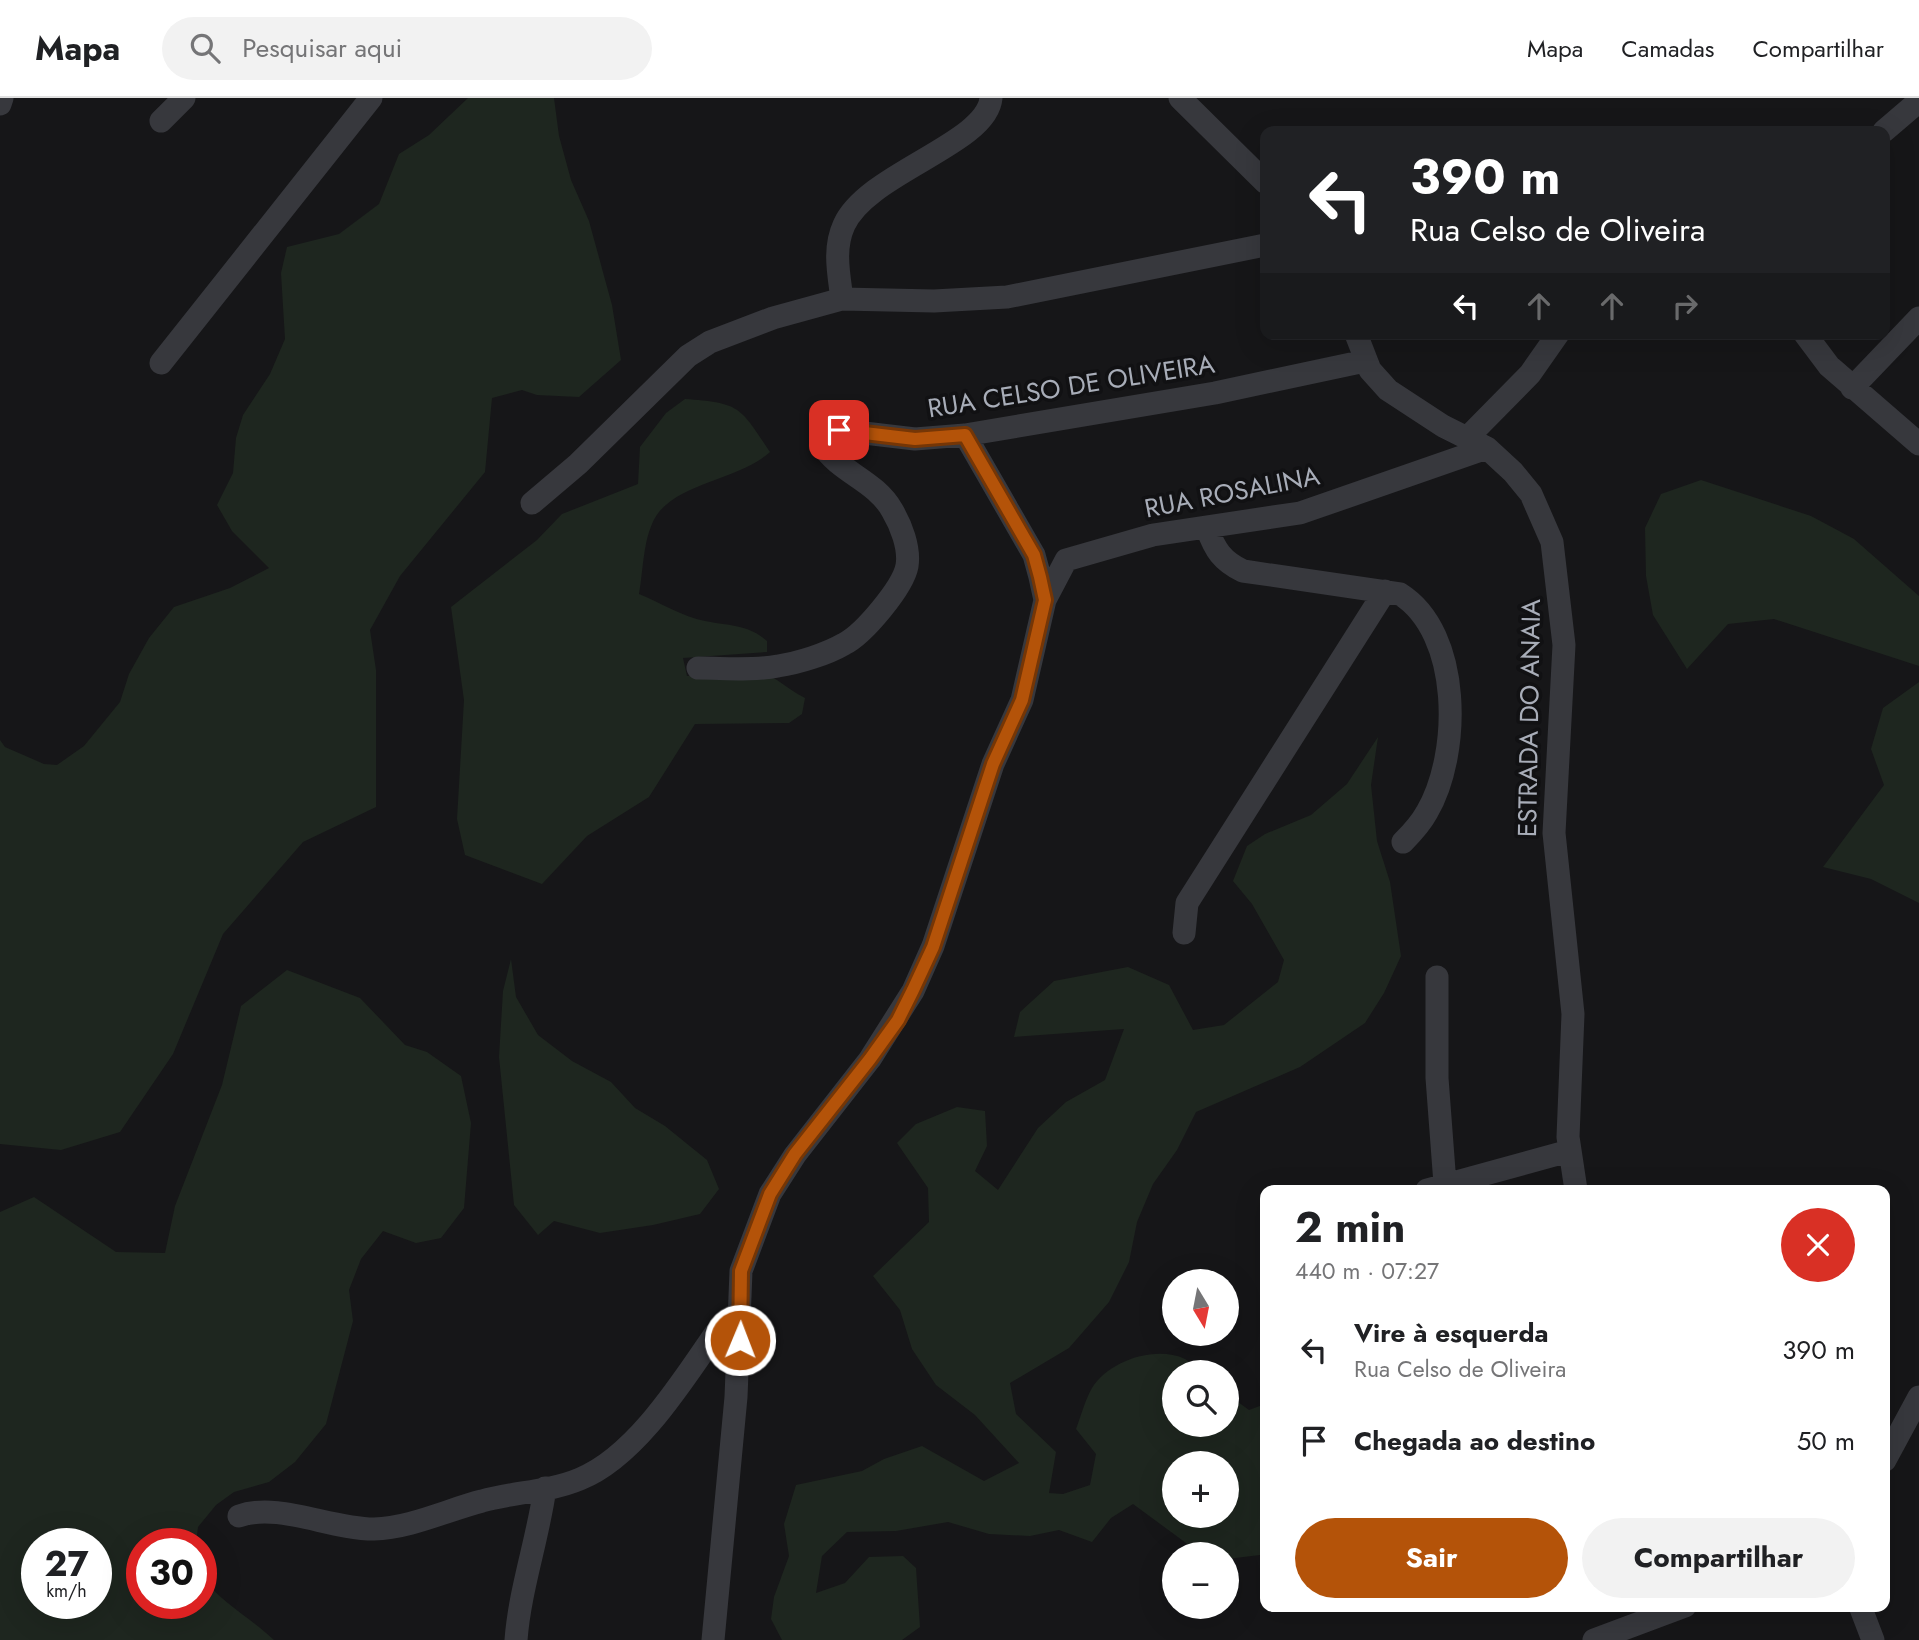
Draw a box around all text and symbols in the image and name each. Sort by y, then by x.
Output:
search box [162,17,652,80]
text: Mapa [35,25,120,72]
icon: search [186,29,224,67]
text: Pesquisar aqui [242,29,402,67]
text: Mapa [1527,31,1583,66]
text: Camadas [1621,31,1714,66]
text: Compartilhar [1752,31,1884,66]
text: 390 m [1410,142,1561,212]
icon: left [1295,154,1386,245]
text: Rua Celso de Oliveira [1410,207,1706,253]
icon: left [1447,287,1485,325]
icon: ahead [1520,287,1558,325]
icon: ahead [1593,287,1631,325]
icon: right [1666,287,1704,325]
street label: RUA CELSO DE OLIVEIRA [925,344,1218,427]
pin [809,400,869,460]
icon: arrive [820,411,858,449]
street label: RUA ROSALINA [1141,456,1324,528]
street label: ESTRADA DO ANAIA [1508,598,1550,837]
text: 2 min [1295,1197,1405,1258]
button: close [1781,1208,1855,1282]
text: 440 m · 07:27 [1295,1254,1439,1288]
north arrow [1162,1269,1239,1346]
map controls [1162,1269,1239,1619]
position arrow [703,1303,777,1377]
text: Vire à esquerda [1354,1314,1549,1352]
icon: left [1295,1331,1333,1369]
text: 390 m [1782,1331,1855,1369]
text: Rua Celso de Oliveira [1354,1352,1566,1386]
button: search [1162,1360,1239,1437]
icon: arrive [1295,1422,1333,1460]
text: Chegada ao destino [1354,1422,1595,1460]
text: 50 m [1797,1422,1855,1460]
button: + [1162,1451,1239,1528]
button: Sair [1295,1518,1568,1598]
button: Compartilhar [1582,1518,1855,1598]
speed limit sign: 30 [126,1528,217,1619]
text: 27 [44,1539,89,1589]
button: − [1162,1542,1239,1619]
text: km/h [46,1578,87,1604]

